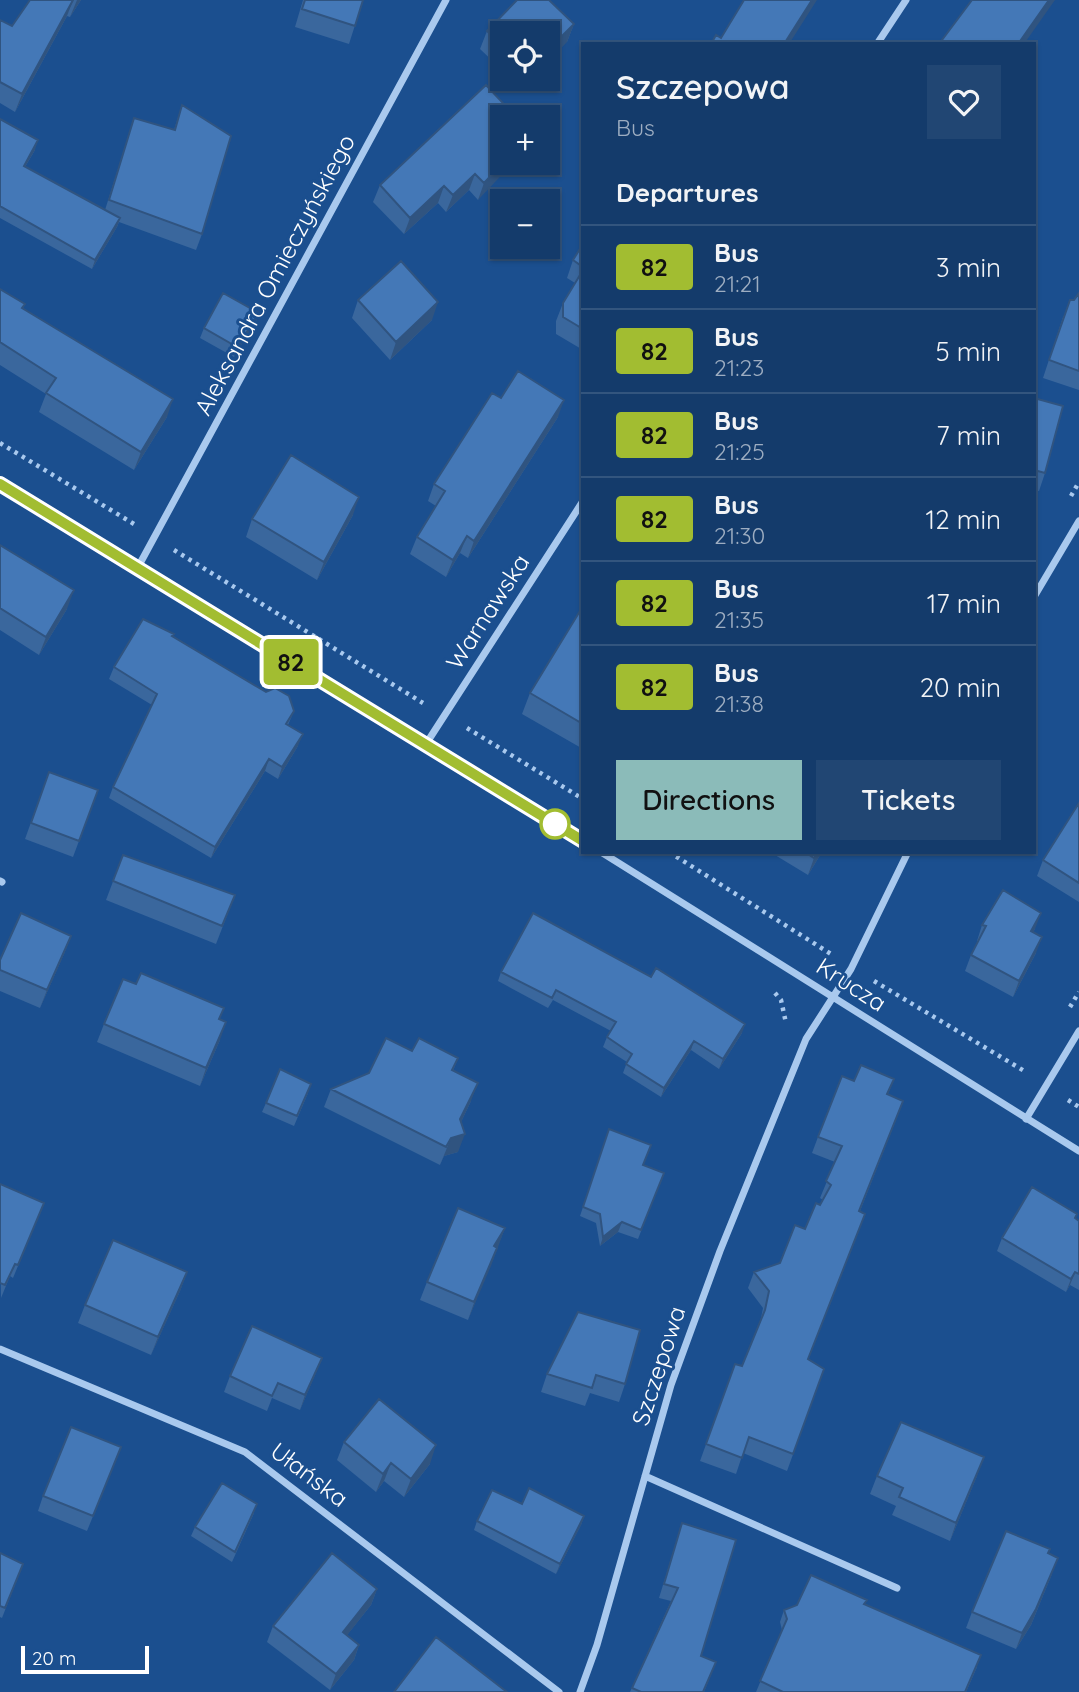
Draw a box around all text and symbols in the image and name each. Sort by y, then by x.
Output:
map controls [490,21,560,259]
button: locate [490,21,560,91]
button: heart [927,65,1001,139]
text: Szczepowa [616,66,789,107]
button: + [490,105,560,175]
text: Bus [616,113,655,142]
street label: Aleksandra Omieczyńskiego [187,129,361,420]
text: Departures [616,176,759,209]
button: − [490,189,560,259]
text: Bus [714,236,759,269]
text: 3 min [936,251,1001,284]
text: 82 [641,252,668,282]
text: 21:21 [714,269,761,298]
text: Bus [714,320,759,353]
text: 5 min [935,335,1001,368]
text: 82 [641,336,668,366]
text: 21:23 [714,353,764,382]
text: Bus [714,404,759,437]
text: 7 min [936,419,1001,452]
text: 82 [641,420,668,450]
text: 21:25 [714,437,765,466]
text: Bus [714,488,759,521]
text: 12 min [926,503,1001,536]
text: 82 [641,504,668,534]
text: 21:30 [714,521,765,550]
street label: Warnawska [439,548,536,675]
text: Bus [714,572,759,605]
text: 17 min [927,587,1001,620]
text: 82 [641,588,668,618]
text: 21:35 [714,605,764,634]
line badge: 82 [260,639,322,685]
text: 82 [278,647,304,677]
text: Bus [714,656,759,689]
text: 20 min [920,671,1001,704]
text: 82 [641,672,668,702]
text: 21:38 [714,689,764,718]
button: Directions [616,760,802,840]
button: Tickets [816,760,1001,840]
unlabelled marker [540,809,570,839]
street label: Krucza [811,951,892,1018]
street label: Szczepowa [625,1302,691,1429]
street label: Ułańska [265,1435,354,1513]
scale bar [21,1643,149,1675]
text: 20 m [32,1646,76,1670]

